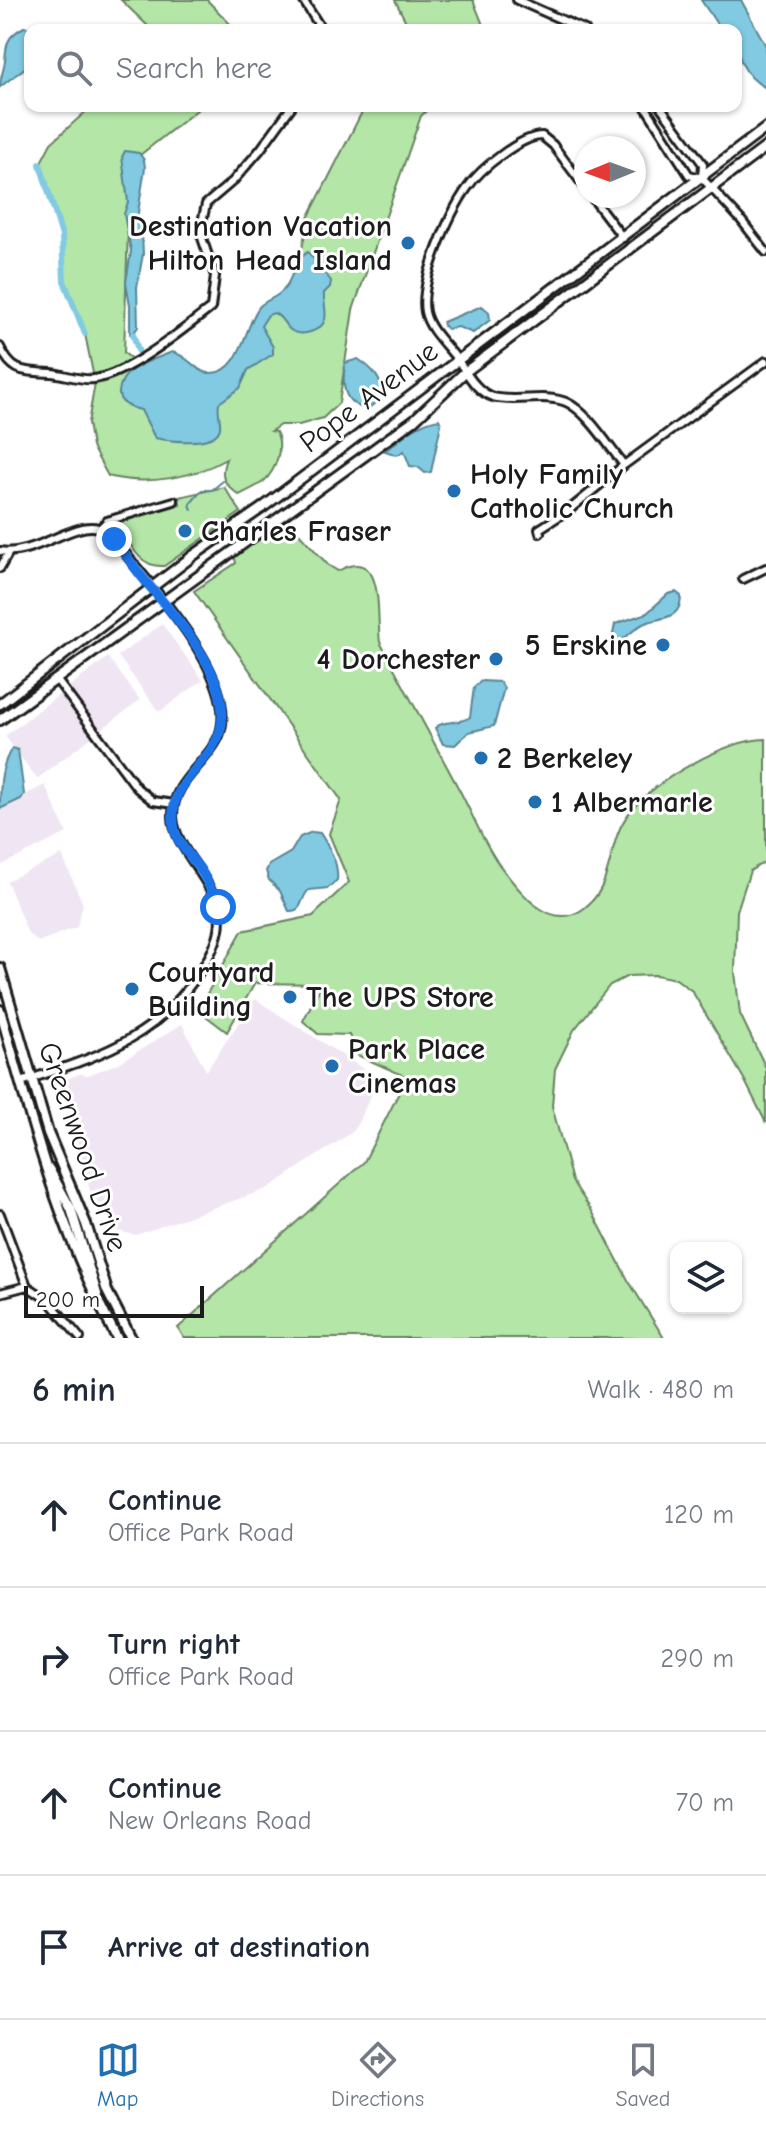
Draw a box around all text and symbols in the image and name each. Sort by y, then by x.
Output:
search box [24,24,742,112]
icon: search [52,46,96,90]
text: Search here [116,51,272,86]
north arrow [574,136,646,208]
place label: Destination Vacation Hilton Head Island [129,209,392,278]
marker: Destination Vacation Hilton Head Island [399,234,417,252]
street label: Pope Avenue [293,334,445,460]
place label: Holy Family Catholic Church [470,457,674,526]
marker: Holy Family Catholic Church [445,482,463,500]
place label: Charles Fraser [201,514,391,549]
route end [96,521,132,557]
marker: Charles Fraser [176,522,194,540]
place label: 5 Erskine [525,628,647,663]
marker: 5 Erskine [654,636,672,654]
place label: 4 Dorchester [317,642,480,677]
marker: 4 Dorchester [487,650,505,668]
place label: 2 Berkeley [497,741,632,776]
marker: 2 Berkeley [472,749,490,767]
place label: 1 Albermarle [551,785,713,820]
marker: 1 Albermarle [526,793,544,811]
route start [200,889,236,925]
place label: Courtyard Building [148,955,274,1024]
marker: Courtyard Building [123,980,141,998]
place label: The UPS Store [306,980,494,1015]
marker: The UPS Store [281,988,299,1006]
place label: Park Place Cinemas [348,1032,485,1101]
street label: Greenwood Drive [31,1038,135,1256]
marker: Park Place Cinemas [323,1057,341,1075]
map controls [670,1242,742,1314]
button: layers [670,1242,742,1314]
scale bar [24,1282,204,1318]
text: 200 m [36,1287,100,1313]
text: 6 min [32,1370,116,1410]
text: Walk · 480 m [588,1375,734,1405]
text: Continue [108,1483,222,1518]
icon: ahead [32,1493,76,1537]
text: 120 m [664,1500,734,1530]
text: Office Park Road [108,1518,294,1548]
text: Turn right [108,1627,240,1662]
icon: right [32,1637,76,1681]
text: 290 m [661,1644,734,1674]
text: Office Park Road [108,1662,294,1692]
text: Continue [108,1771,222,1806]
icon: ahead [32,1781,76,1825]
text: 70 m [676,1788,734,1818]
text: New Orleans Road [108,1806,312,1836]
icon: arrive [32,1925,76,1969]
text: Arrive at destination [108,1930,370,1965]
tab: Map [96,2038,140,2112]
tab: Directions [331,2038,424,2112]
tab: Saved [615,2038,670,2112]

